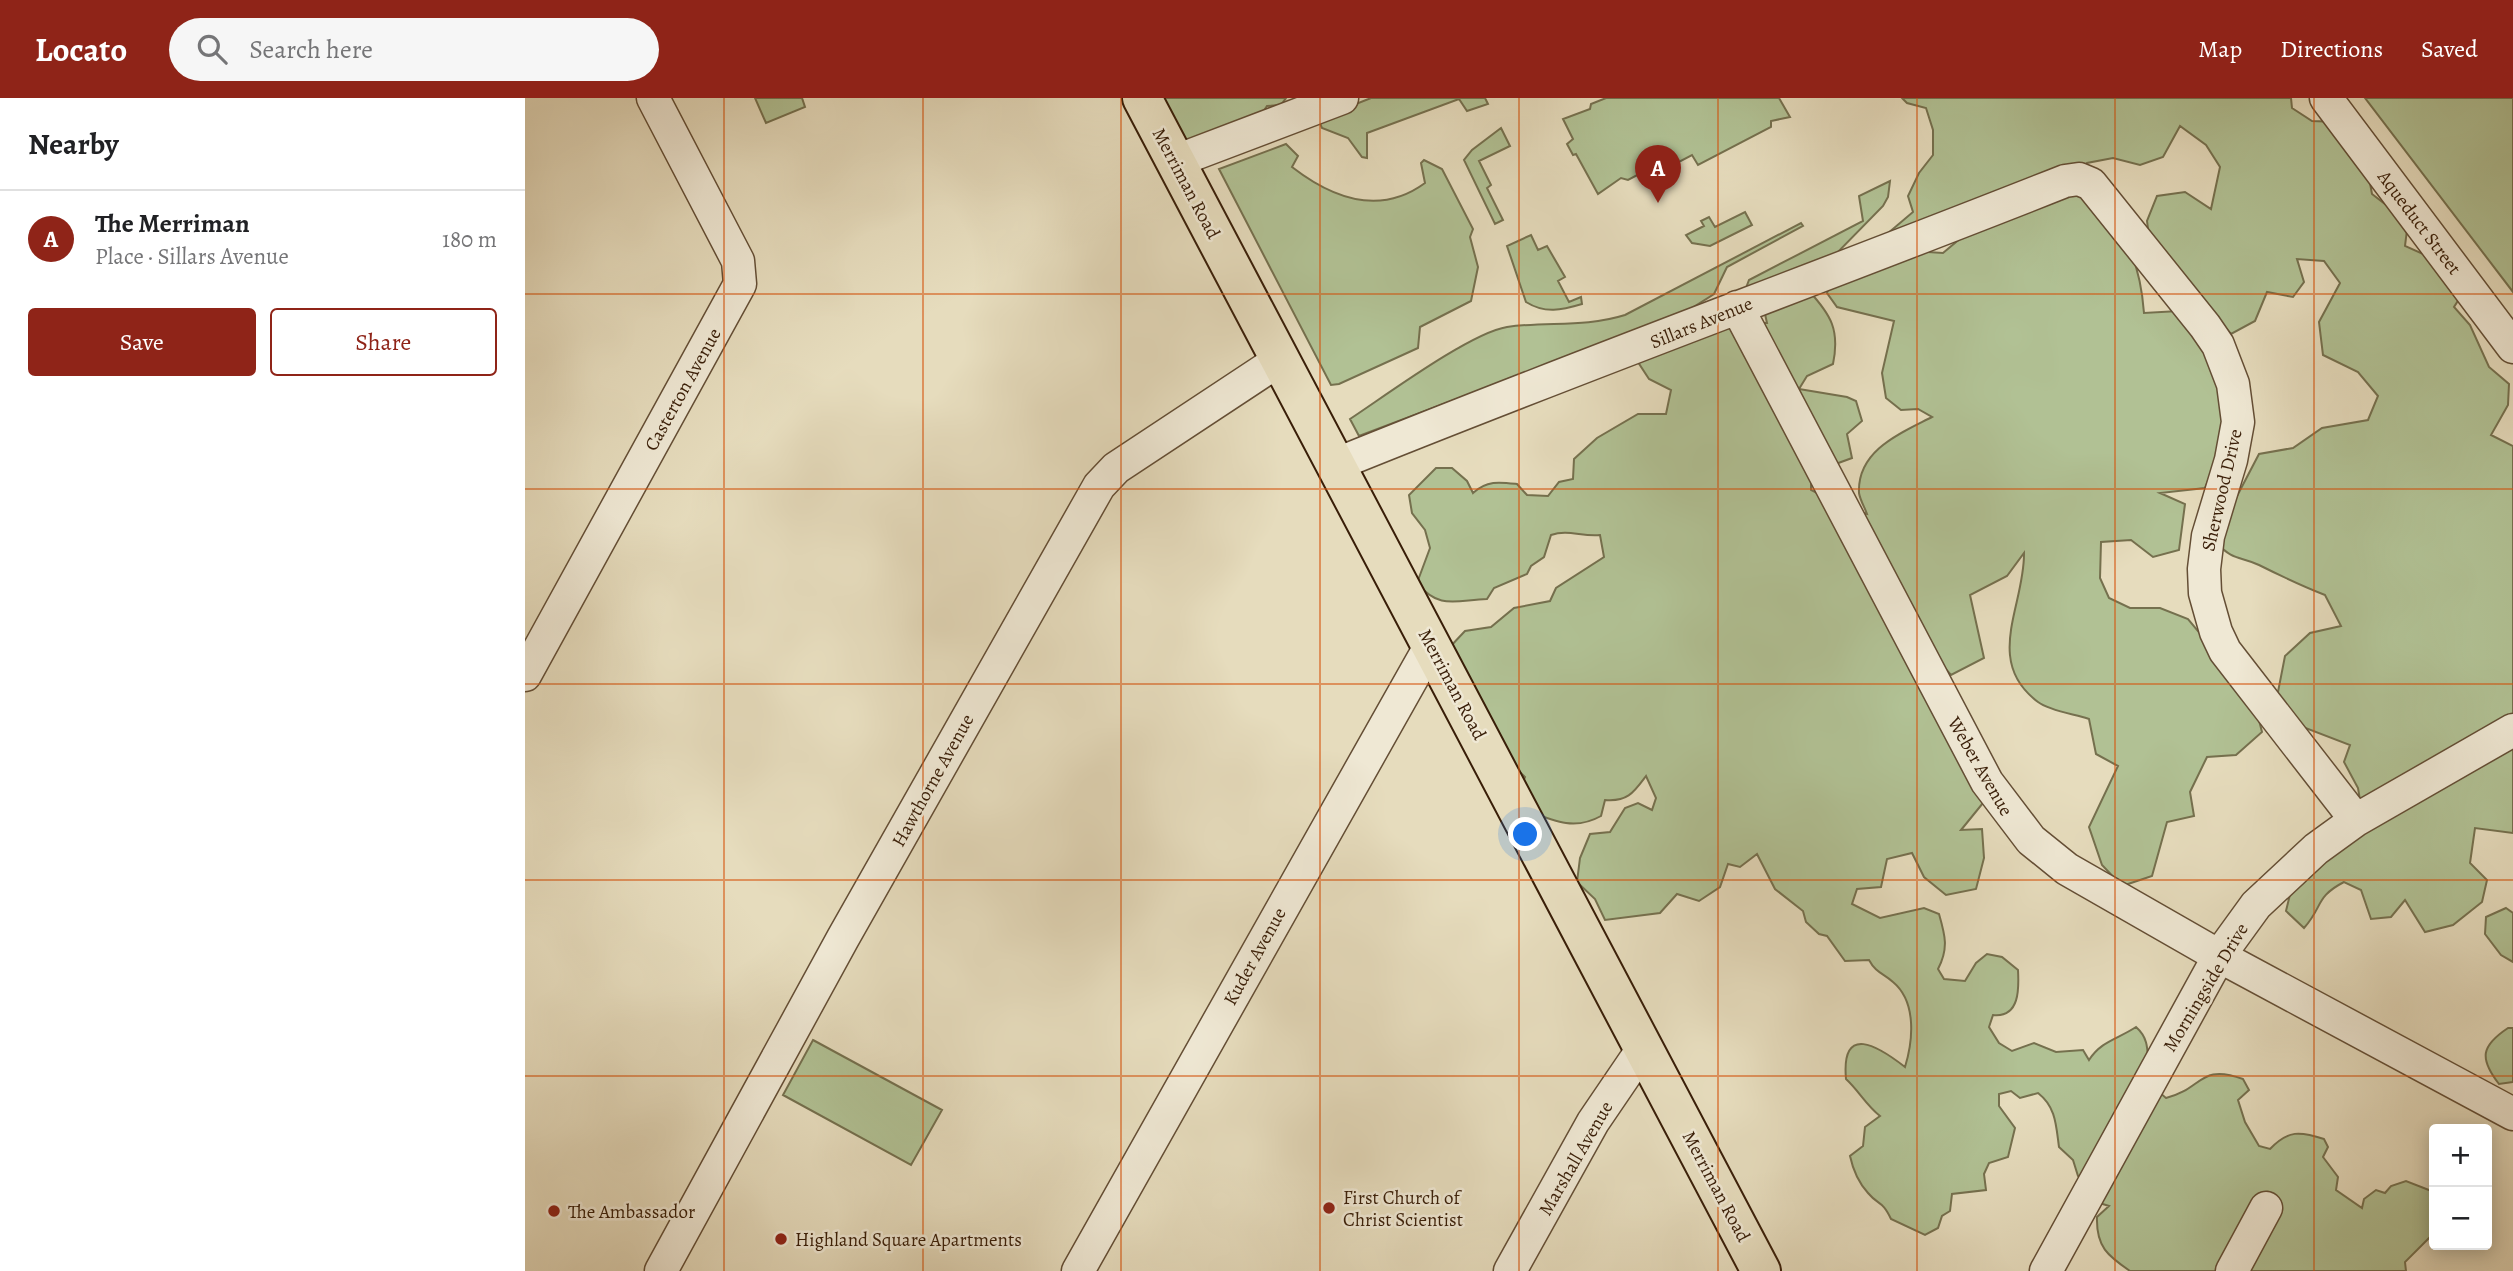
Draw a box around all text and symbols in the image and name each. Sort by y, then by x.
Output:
search box [169,18,659,81]
text: Locato [35,27,127,72]
icon: search [193,30,231,68]
text: Search here [249,32,373,67]
text: Map [2198,33,2242,65]
text: Directions [2280,33,2383,65]
text: Saved [2421,33,2478,65]
street label: Merriman Road [1146,123,1227,244]
text: Nearby [28,124,119,164]
pin: A [1635,145,1681,203]
street label: Aqueduct Street [2371,164,2467,280]
text: The Merriman [95,206,250,241]
text: A [44,224,58,255]
text: 180 m [442,224,497,255]
text: Place · Sillars Avenue [95,241,289,272]
street label: Sillars Avenue [1646,291,1757,355]
button: Save [28,308,256,376]
button: Share [270,308,497,376]
street label: Casterton Avenue [638,323,727,456]
street label: Sherwood Drive [2195,427,2249,554]
street label: Merriman Road [1412,624,1493,745]
street label: Hawthorne Avenue [886,709,980,852]
street label: Weber Avenue [1941,711,2019,821]
your location [1508,817,1542,851]
street label: Kuder Avenue [1217,903,1292,1010]
street label: Morningside Drive [2157,918,2255,1057]
street label: Marshall Avenue [1533,1096,1619,1221]
map controls [2429,1124,2492,1250]
button: + [2429,1124,2492,1187]
street label: Merriman Road [1676,1126,1757,1247]
place label: First Church of Christ Scientist [1343,1185,1463,1233]
button: − [2429,1187,2492,1250]
place label: The Ambassador [568,1199,695,1225]
marker: First Church of Christ Scientist [1321,1200,1337,1216]
marker: The Ambassador [546,1203,562,1219]
place label: Highland Square Apartments [795,1227,1022,1253]
marker: Highland Square Apartments [773,1231,789,1247]

